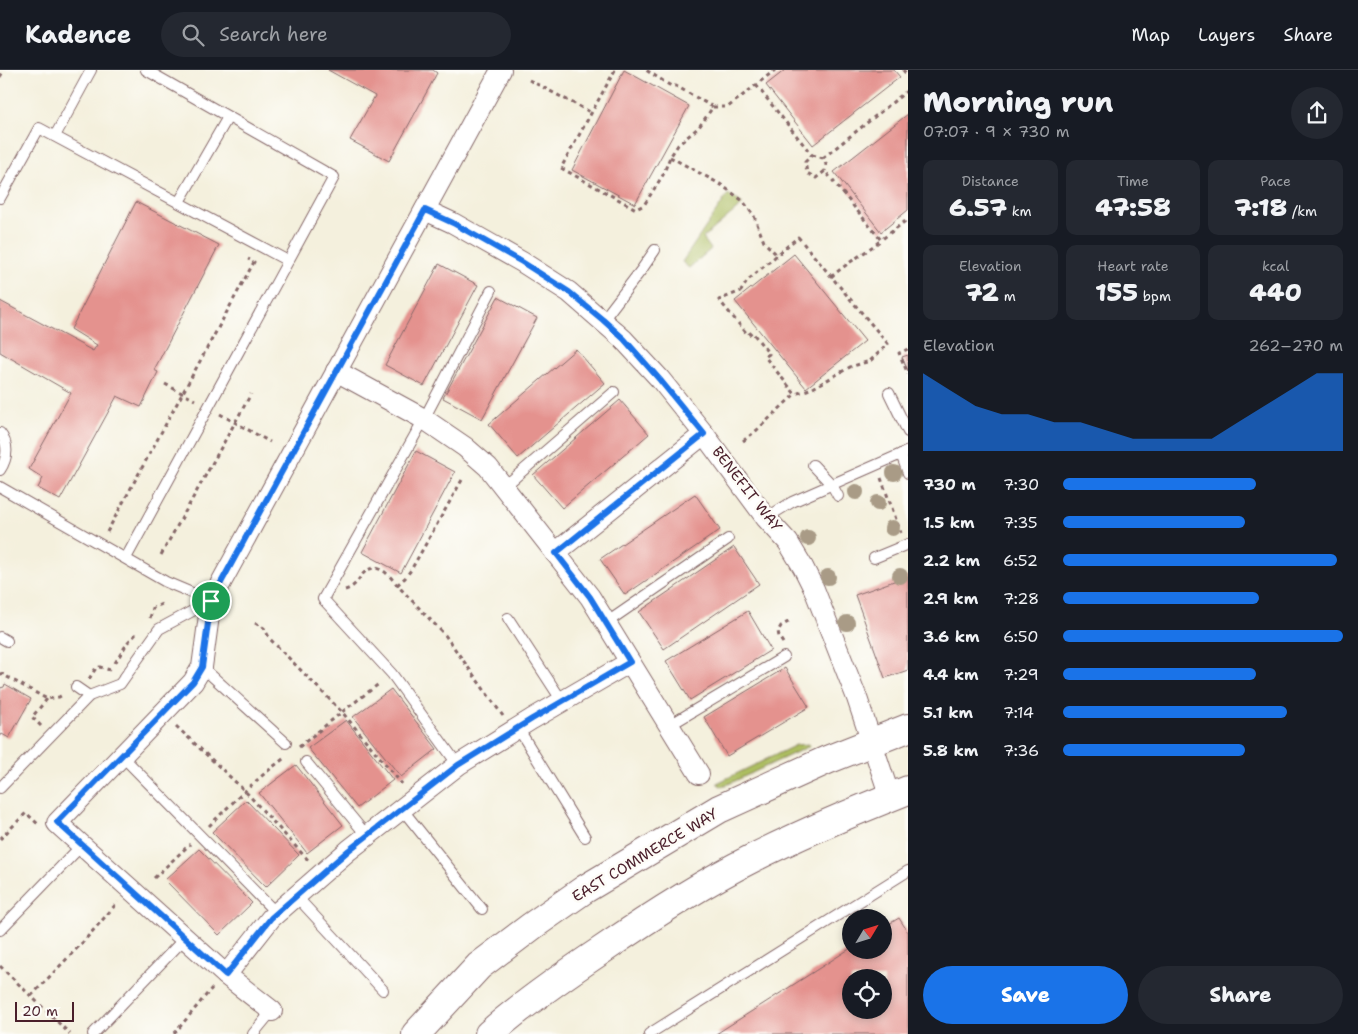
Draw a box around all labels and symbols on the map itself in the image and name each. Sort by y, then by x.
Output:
street label: BENEFIT WAY [707,442,787,536]
pin [190,580,232,622]
street label: EAST COMMERCE WAY [568,803,722,907]
north arrow [842,909,892,959]
scale bar [15,999,74,1022]

